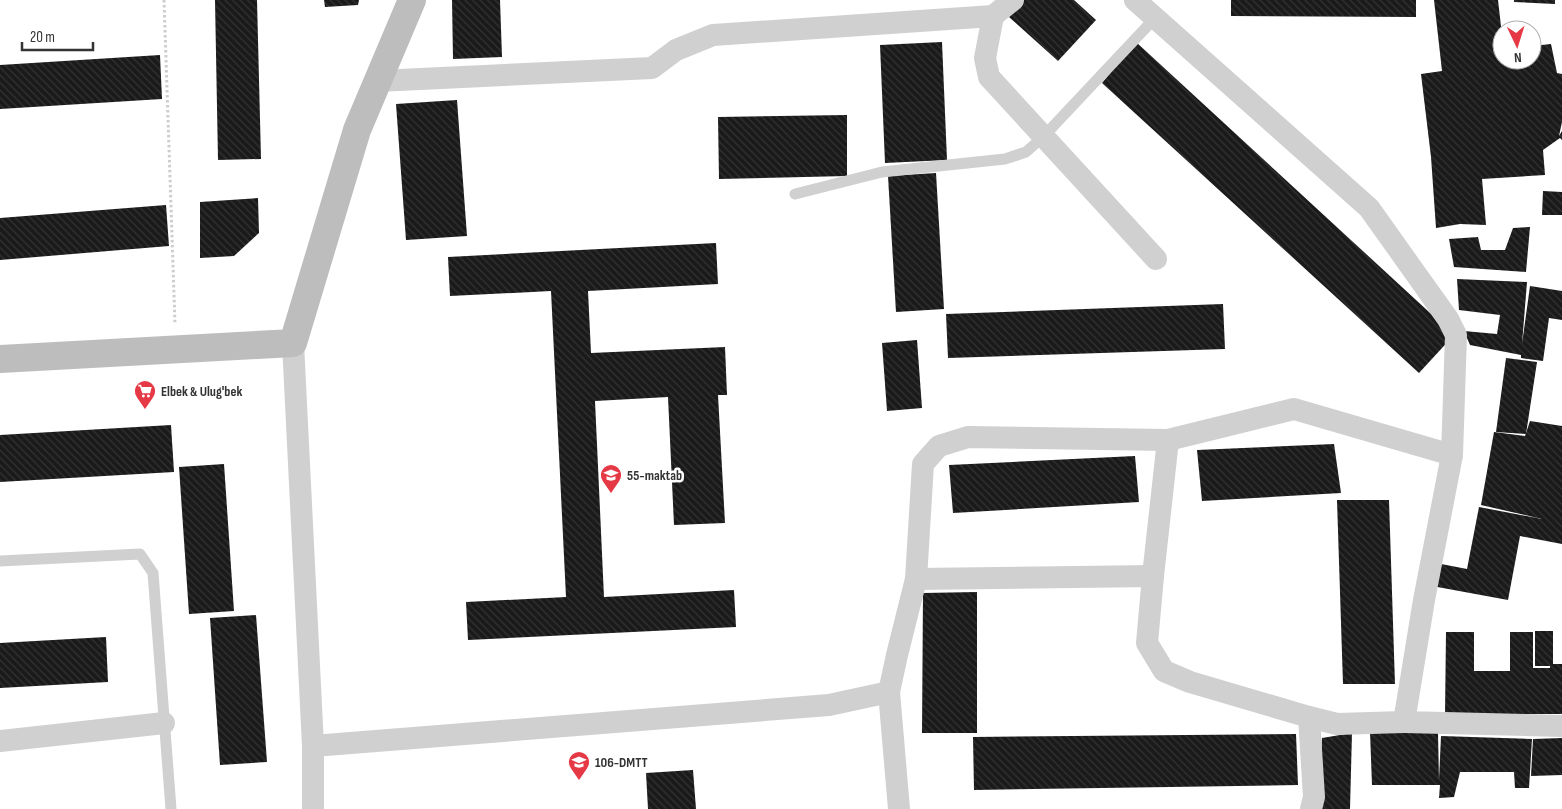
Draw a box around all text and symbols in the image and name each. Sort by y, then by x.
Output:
scale bar [22,20,94,52]
north arrow [1492,20,1542,70]
text: 20 m [30,28,55,47]
text: N [1514,49,1522,66]
supermarket icon: Elbek & Ulug'bek [133,379,157,410]
place label: Elbek & Ulug'bek [161,383,242,400]
school or university icon: 55-maktab [599,463,623,494]
place label: 55-maktab [627,467,682,484]
school or university icon: 106-DMTT [567,750,591,781]
place label: 106-DMTT [595,754,647,771]

